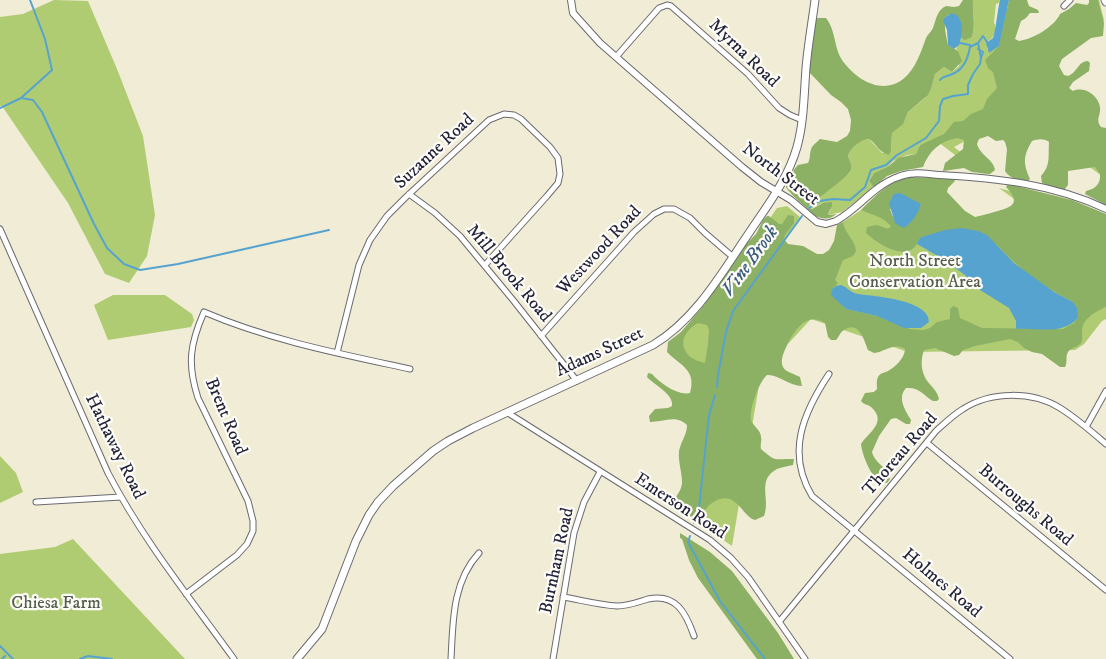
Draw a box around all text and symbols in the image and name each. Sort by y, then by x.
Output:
street label: Myrna Road [703,15,783,93]
street label: Suzanne Road [391,110,479,194]
street label: North Street [737,139,823,211]
street label: Westwood Road [553,202,647,300]
street label: Mill Brook Road [461,221,555,327]
water label: Vine Brook [718,222,784,302]
park label: North Street Conservation Area [849,251,981,294]
street label: Adams Street [553,323,647,383]
street label: Brent Road [199,375,251,459]
street label: Hathaway Road [79,391,149,503]
street label: Thoreau Road [859,409,943,501]
street label: Burroughs Road [974,460,1076,552]
street label: Emerson Road [630,469,730,545]
street label: Burnham Road [536,506,580,616]
street label: Holmes Road [897,545,985,623]
park label: Chiesa Farm [11,593,101,615]

